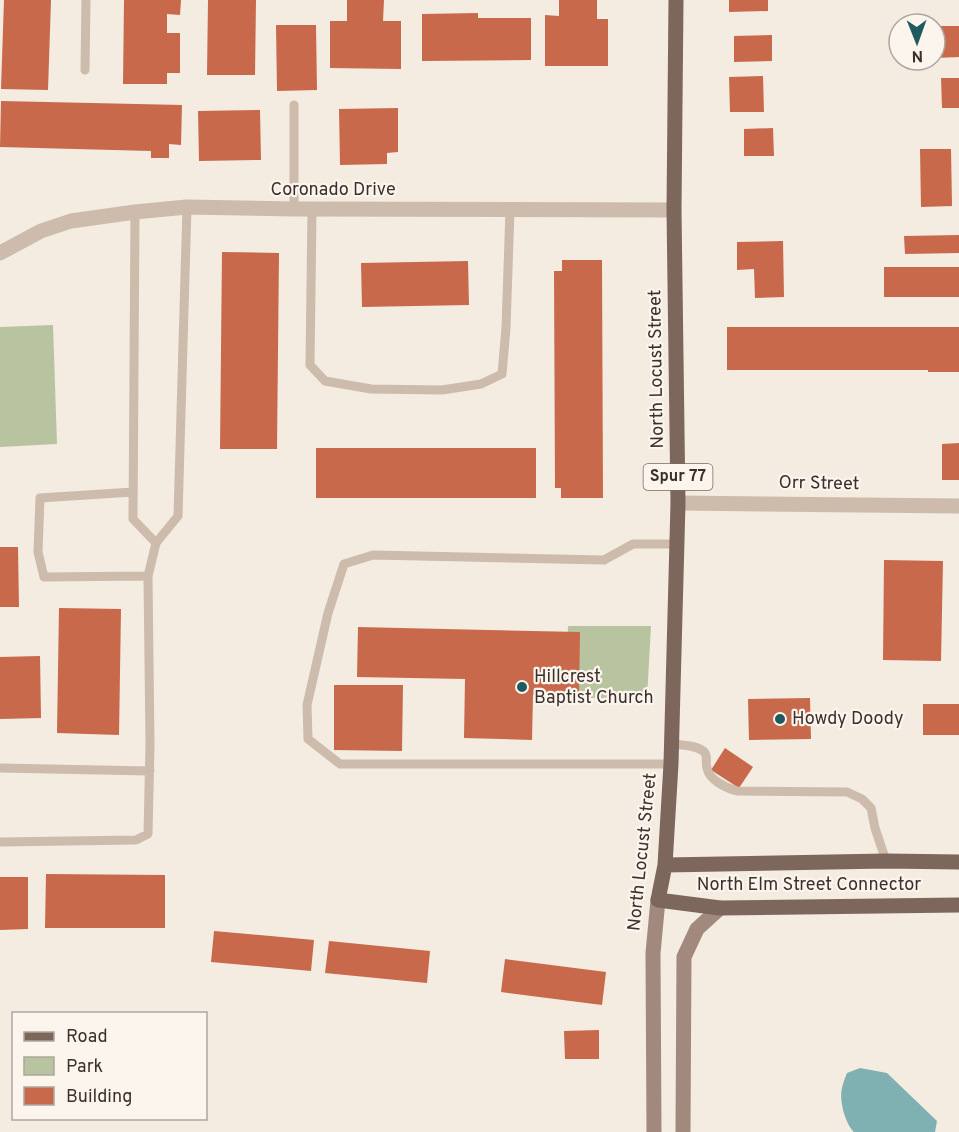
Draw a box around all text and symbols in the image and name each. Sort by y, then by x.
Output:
north arrow [887,12,947,72]
text: N [911,45,923,65]
street label: Coronado Drive [270,179,396,202]
street label: North Locust Street [644,289,670,449]
road number: Spur 77 [644,464,712,490]
street label: Orr Street [778,472,860,496]
place label: Hillcrest Baptist Church [534,666,654,710]
marker: Hillcrest Baptist Church [515,680,529,694]
place label: Howdy Doody [792,708,903,731]
marker: Howdy Doody [773,712,787,726]
street label: North Locust Street [623,772,663,932]
street label: North Elm Street Connector [697,874,921,897]
legend [12,1012,207,1120]
text: Road [66,1026,108,1049]
text: Park [66,1056,103,1079]
text: Building [66,1086,132,1109]

